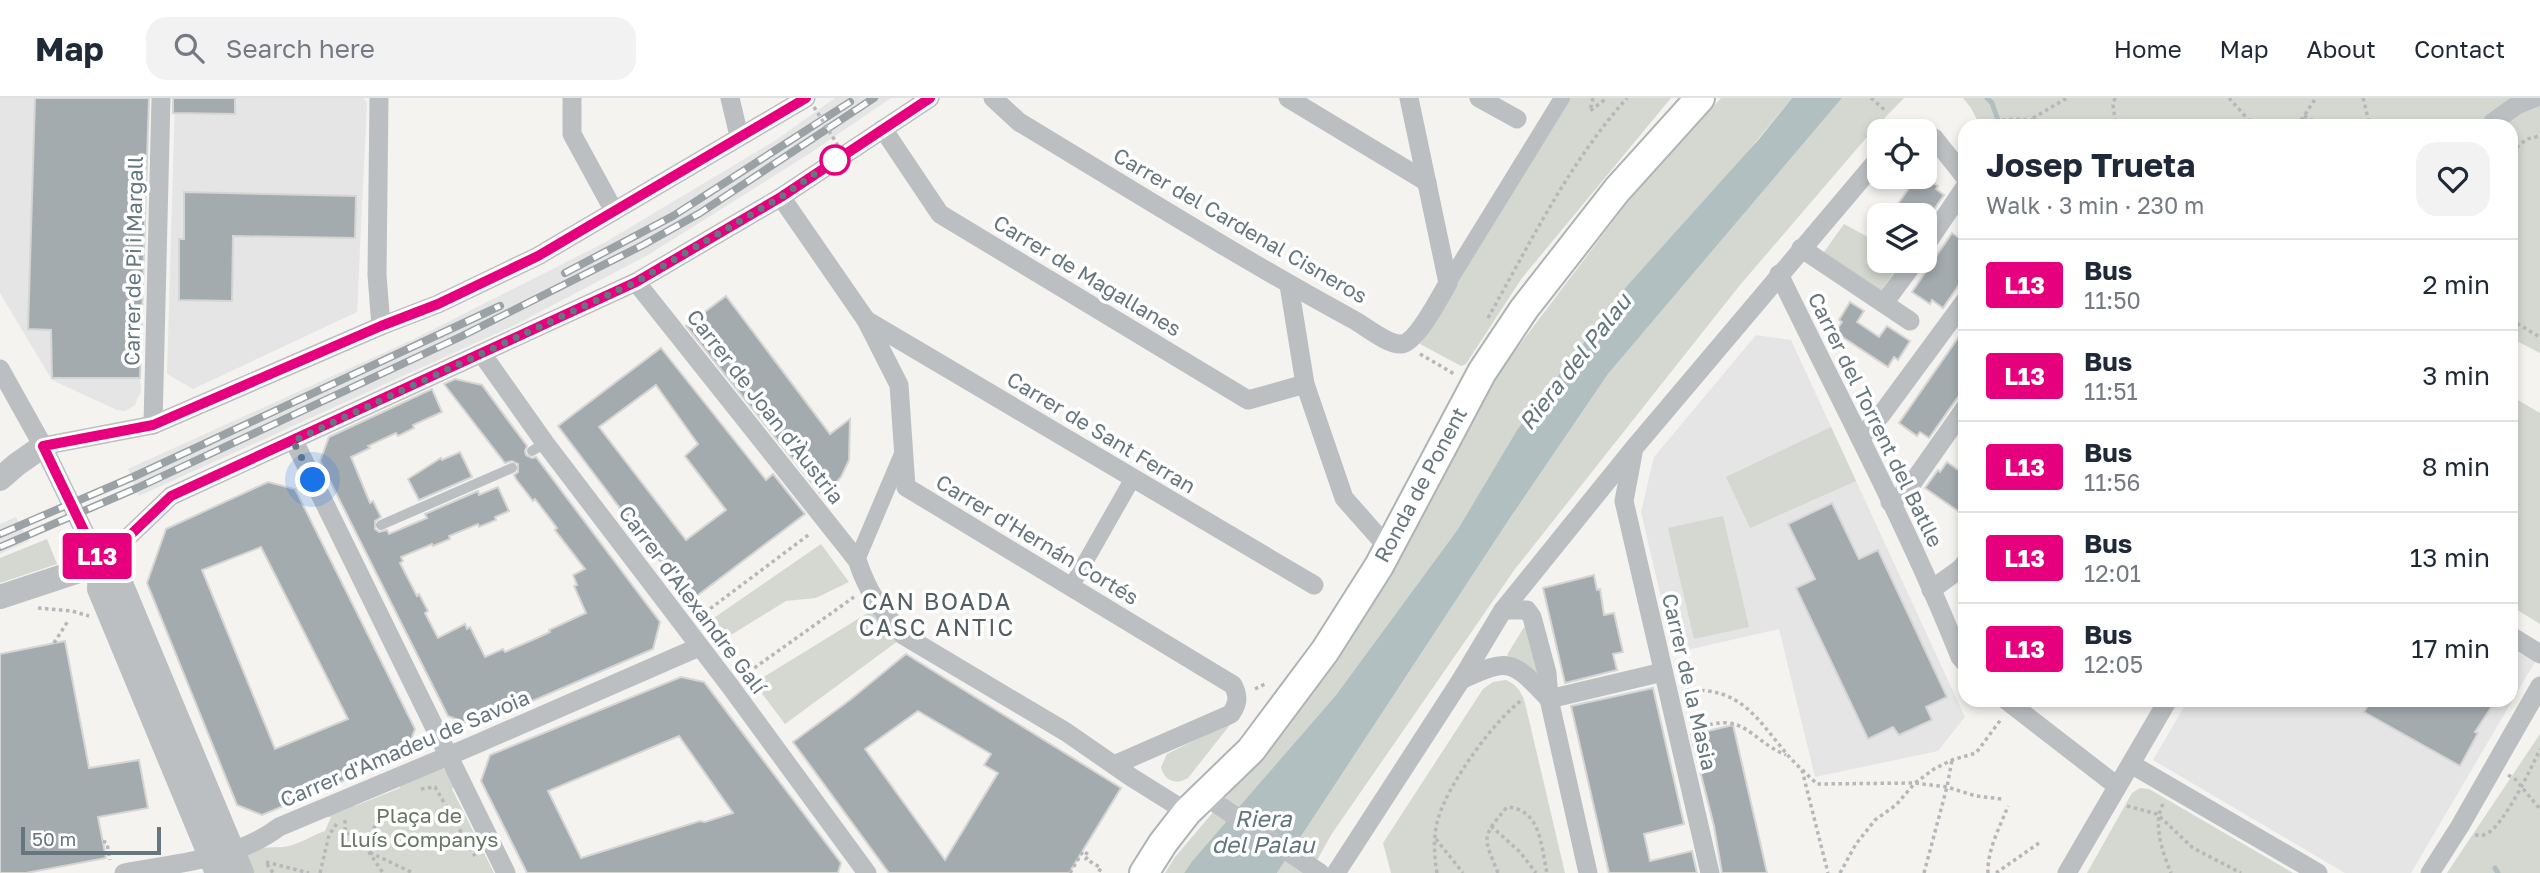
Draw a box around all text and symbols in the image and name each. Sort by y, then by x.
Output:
search box [146,17,636,80]
text: Map [35,29,104,68]
icon: search [170,29,208,67]
text: Search here [226,33,375,64]
text: Home [2114,34,2182,63]
text: Map [2220,34,2269,63]
text: About [2307,34,2376,63]
text: Contact [2414,34,2505,63]
map controls [1867,119,1937,273]
button: locate [1867,119,1937,189]
street label: Carrer del Cardenal Cisneros [1109,142,1372,309]
button: heart [2416,142,2490,216]
unlabelled marker [820,145,850,175]
text: Josep Trueta [1986,145,2195,184]
street label: Carrer de Pi i Margall [118,156,148,366]
text: Walk · 3 min · 230 m [1986,191,2204,219]
button: layers [1867,203,1937,273]
street label: Carrer de Magallanes [989,209,1186,342]
text: Bus [2084,255,2132,286]
text: 2 min [2422,269,2490,300]
text: L13 [2004,270,2045,299]
water label: Riera del Palau [1512,286,1637,435]
text: 11:50 [2084,286,2141,314]
street label: Carrer del Torrent del Batlle [1803,288,1949,551]
street label: Carrer de Joan d'Àustria [682,304,850,509]
text: Bus [2084,346,2132,377]
text: 3 min [2422,360,2490,391]
text: L13 [2004,361,2045,390]
street label: Carrer de Sant Ferran [1003,366,1201,499]
text: 11:51 [2084,377,2138,405]
street label: Ronda de Ponent [1368,402,1472,567]
text: Bus [2084,437,2132,468]
text: 8 min [2422,451,2490,482]
text: L13 [2004,452,2045,481]
your location [295,462,330,497]
street label: Carrer d'Hernán Cortés [931,468,1144,610]
text: 11:56 [2084,468,2140,496]
street label: Carrer d'Alexandre Galí [613,500,773,700]
text: Bus [2084,528,2132,559]
line badge: L13 [57,533,137,579]
text: L13 [77,541,117,570]
text: 13 min [2410,542,2490,573]
text: L13 [2004,543,2045,572]
text: 12:01 [2084,559,2141,587]
district label: CAN BOADA CASC ANTIC [859,587,1015,641]
street label: Carrer de la Masia [1657,591,1723,773]
text: Bus [2084,619,2132,650]
text: 17 min [2411,633,2490,664]
text: L13 [2004,634,2045,663]
text: 12:05 [2084,650,2143,678]
street label: Carrer d'Amadeu de Savoia [276,684,533,812]
park label: Plaça de Lluís Companys [340,802,498,852]
water label: Riera del Palau [1212,804,1316,858]
scale bar [21,824,161,856]
text: 50 m [32,827,76,850]

